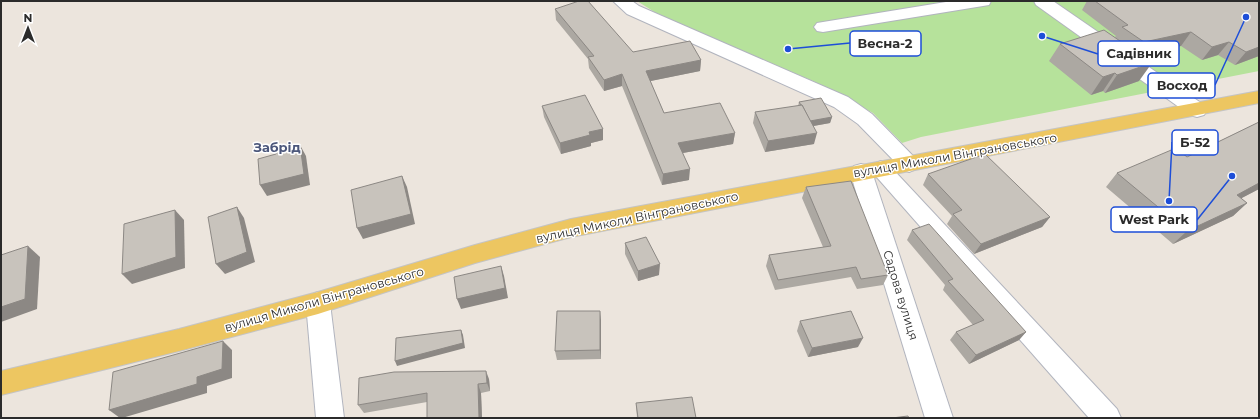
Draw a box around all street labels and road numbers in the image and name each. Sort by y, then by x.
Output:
street label: вулиця Миколи Вінграновського [852,130,1058,180]
street label: вулиця Миколи Вінграновського [534,188,740,246]
street label: Садова вулиця [880,248,922,342]
street label: вулиця Миколи Вінграновського [223,263,426,335]

